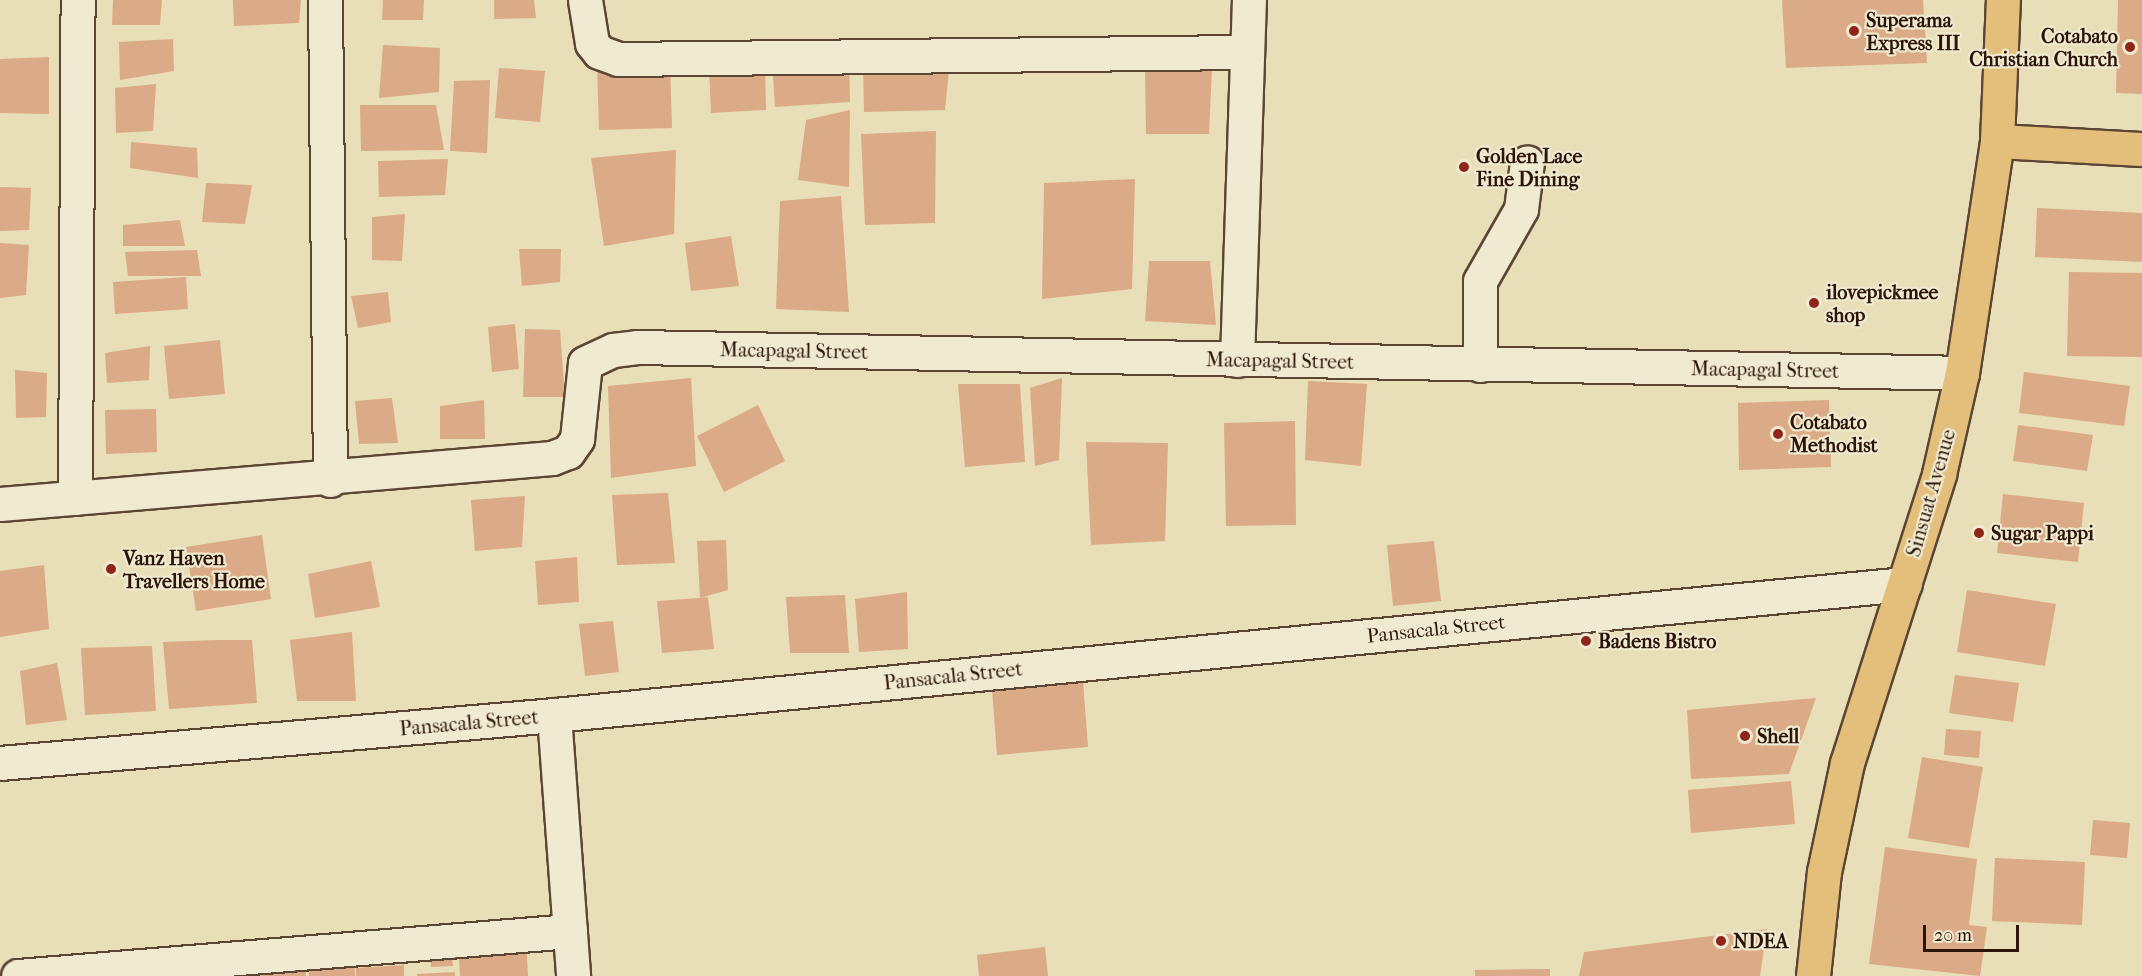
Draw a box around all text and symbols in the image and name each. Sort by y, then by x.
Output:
place label: Superama Express III [1866,8,1960,55]
marker: Superama Express III [1847,24,1861,38]
place label: Cotabato Christian Church [1969,24,2118,71]
marker: Cotabato Christian Church [2123,40,2137,54]
place label: Golden Lace Fine Dining [1476,144,1582,191]
marker: Golden Lace Fine Dining [1457,160,1471,174]
place label: ilovepickmee shop [1826,280,1938,327]
marker: ilovepickmee shop [1807,296,1821,310]
street label: Macapagal Street [720,338,868,364]
street label: Macapagal Street [1206,348,1354,374]
street label: Macapagal Street [1691,357,1839,383]
place label: Cotabato Methodist [1790,410,1878,457]
street label: Sinsuat Avenue [1901,426,1961,560]
marker: Cotabato Methodist [1771,427,1785,441]
place label: Sugar Pappi [1991,521,2094,545]
marker: Sugar Pappi [1972,526,1986,540]
place label: Vanz Haven Travellers Home [123,546,265,593]
marker: Vanz Haven Travellers Home [104,562,118,576]
street label: Pansacala Street [1365,610,1507,648]
place label: Badens Bistro [1598,629,1716,653]
marker: Badens Bistro [1579,634,1593,648]
street label: Pansacala Street [882,657,1024,695]
street label: Pansacala Street [399,705,539,741]
place label: Shell [1757,724,1799,748]
marker: Shell [1738,729,1752,743]
scale bar [1926,913,2022,951]
text: 20 m [1934,925,1972,946]
place label: NDEA [1733,929,1788,953]
marker: NDEA [1714,934,1728,948]

